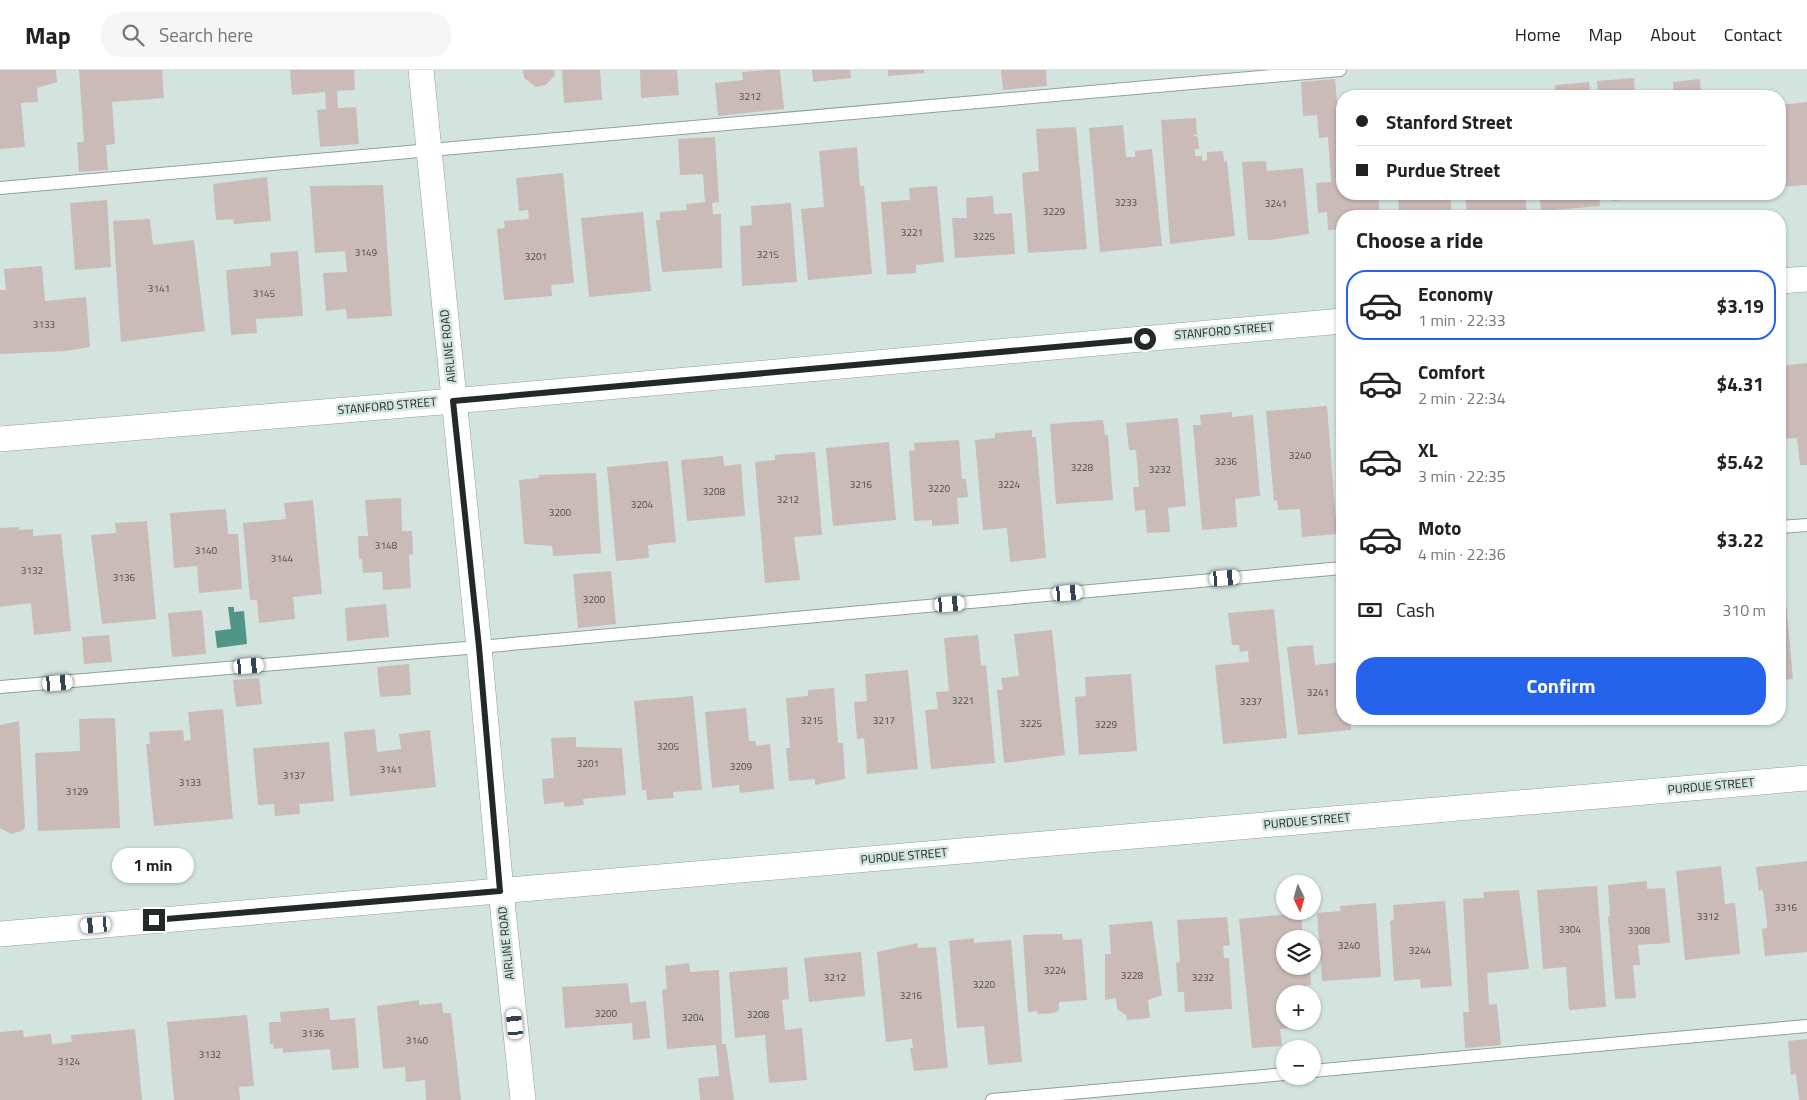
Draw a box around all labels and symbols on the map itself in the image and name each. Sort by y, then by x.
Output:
house number: 3212 [739,89,761,104]
house number: 3233 [1115,195,1137,210]
house number: 3241 [1265,196,1287,211]
house number: 3229 [1043,204,1066,219]
house number: 3221 [901,225,923,240]
house number: 3225 [973,229,996,244]
house number: 3149 [355,245,378,260]
house number: 3215 [757,247,780,262]
house number: 3201 [525,249,547,264]
house number: 3141 [148,281,170,296]
house number: 3145 [253,286,276,301]
street label: AIRLINE ROAD [434,308,461,384]
house number: 3133 [33,317,55,332]
street label: STANFORD STREET [1174,317,1275,344]
route start [1134,328,1156,350]
street label: STANFORD STREET [337,392,438,419]
house number: 3240 [1289,448,1312,463]
house number: 3236 [1215,454,1238,469]
house number: 3228 [1071,460,1094,475]
house number: 3232 [1149,462,1171,477]
house number: 3216 [850,477,873,492]
house number: 3224 [998,477,1021,492]
house number: 3220 [928,481,951,496]
house number: 3208 [703,484,726,499]
house number: 3212 [777,492,799,507]
house number: 3204 [631,497,654,512]
house number: 3200 [549,505,572,520]
house number: 3148 [375,538,398,553]
house number: 3140 [195,543,218,558]
house number: 3144 [271,551,294,566]
house number: 3132 [21,563,43,578]
car [1209,569,1240,587]
house number: 3136 [113,570,136,585]
car [1052,584,1083,602]
house number: 3200 [583,592,606,607]
car [934,595,965,613]
car [233,657,264,675]
car [42,674,73,692]
house number: 3241 [1307,685,1329,700]
house number: 3221 [952,693,974,708]
house number: 3237 [1240,694,1262,709]
house number: 3215 [801,713,824,728]
house number: 3217 [873,713,895,728]
house number: 3225 [1020,716,1043,731]
house number: 3229 [1095,717,1118,732]
house number: 3205 [657,739,680,754]
house number: 3201 [577,756,599,771]
house number: 3209 [730,759,753,774]
house number: 3141 [380,762,402,777]
house number: 3137 [283,768,305,783]
street label: PURDUE STREET [1667,772,1756,799]
house number: 3133 [179,775,201,790]
house number: 3129 [66,784,89,799]
street label: PURDUE STREET [1263,807,1352,834]
street label: PURDUE STREET [860,842,949,869]
callout: 1 min [113,848,195,882]
north arrow [1276,875,1321,920]
house number: 3316 [1775,900,1798,915]
street label: AIRLINE ROAD [492,905,519,981]
route end [143,909,165,931]
house number: 3312 [1697,909,1719,924]
car [80,916,111,934]
house number: 3304 [1559,922,1582,937]
house number: 3308 [1628,923,1651,938]
house number: 3240 [1338,938,1361,953]
house number: 3244 [1409,943,1432,958]
house number: 3224 [1044,963,1067,978]
house number: 3228 [1121,968,1144,983]
house number: 3212 [824,970,846,985]
house number: 3232 [1192,970,1214,985]
house number: 3220 [973,977,996,992]
house number: 3216 [900,988,923,1003]
house number: 3200 [595,1006,618,1021]
house number: 3208 [747,1007,770,1022]
car [505,1008,524,1040]
house number: 3204 [682,1010,705,1025]
house number: 3136 [302,1026,325,1041]
house number: 3140 [406,1033,429,1048]
house number: 3132 [199,1047,221,1062]
house number: 3124 [58,1054,81,1069]

